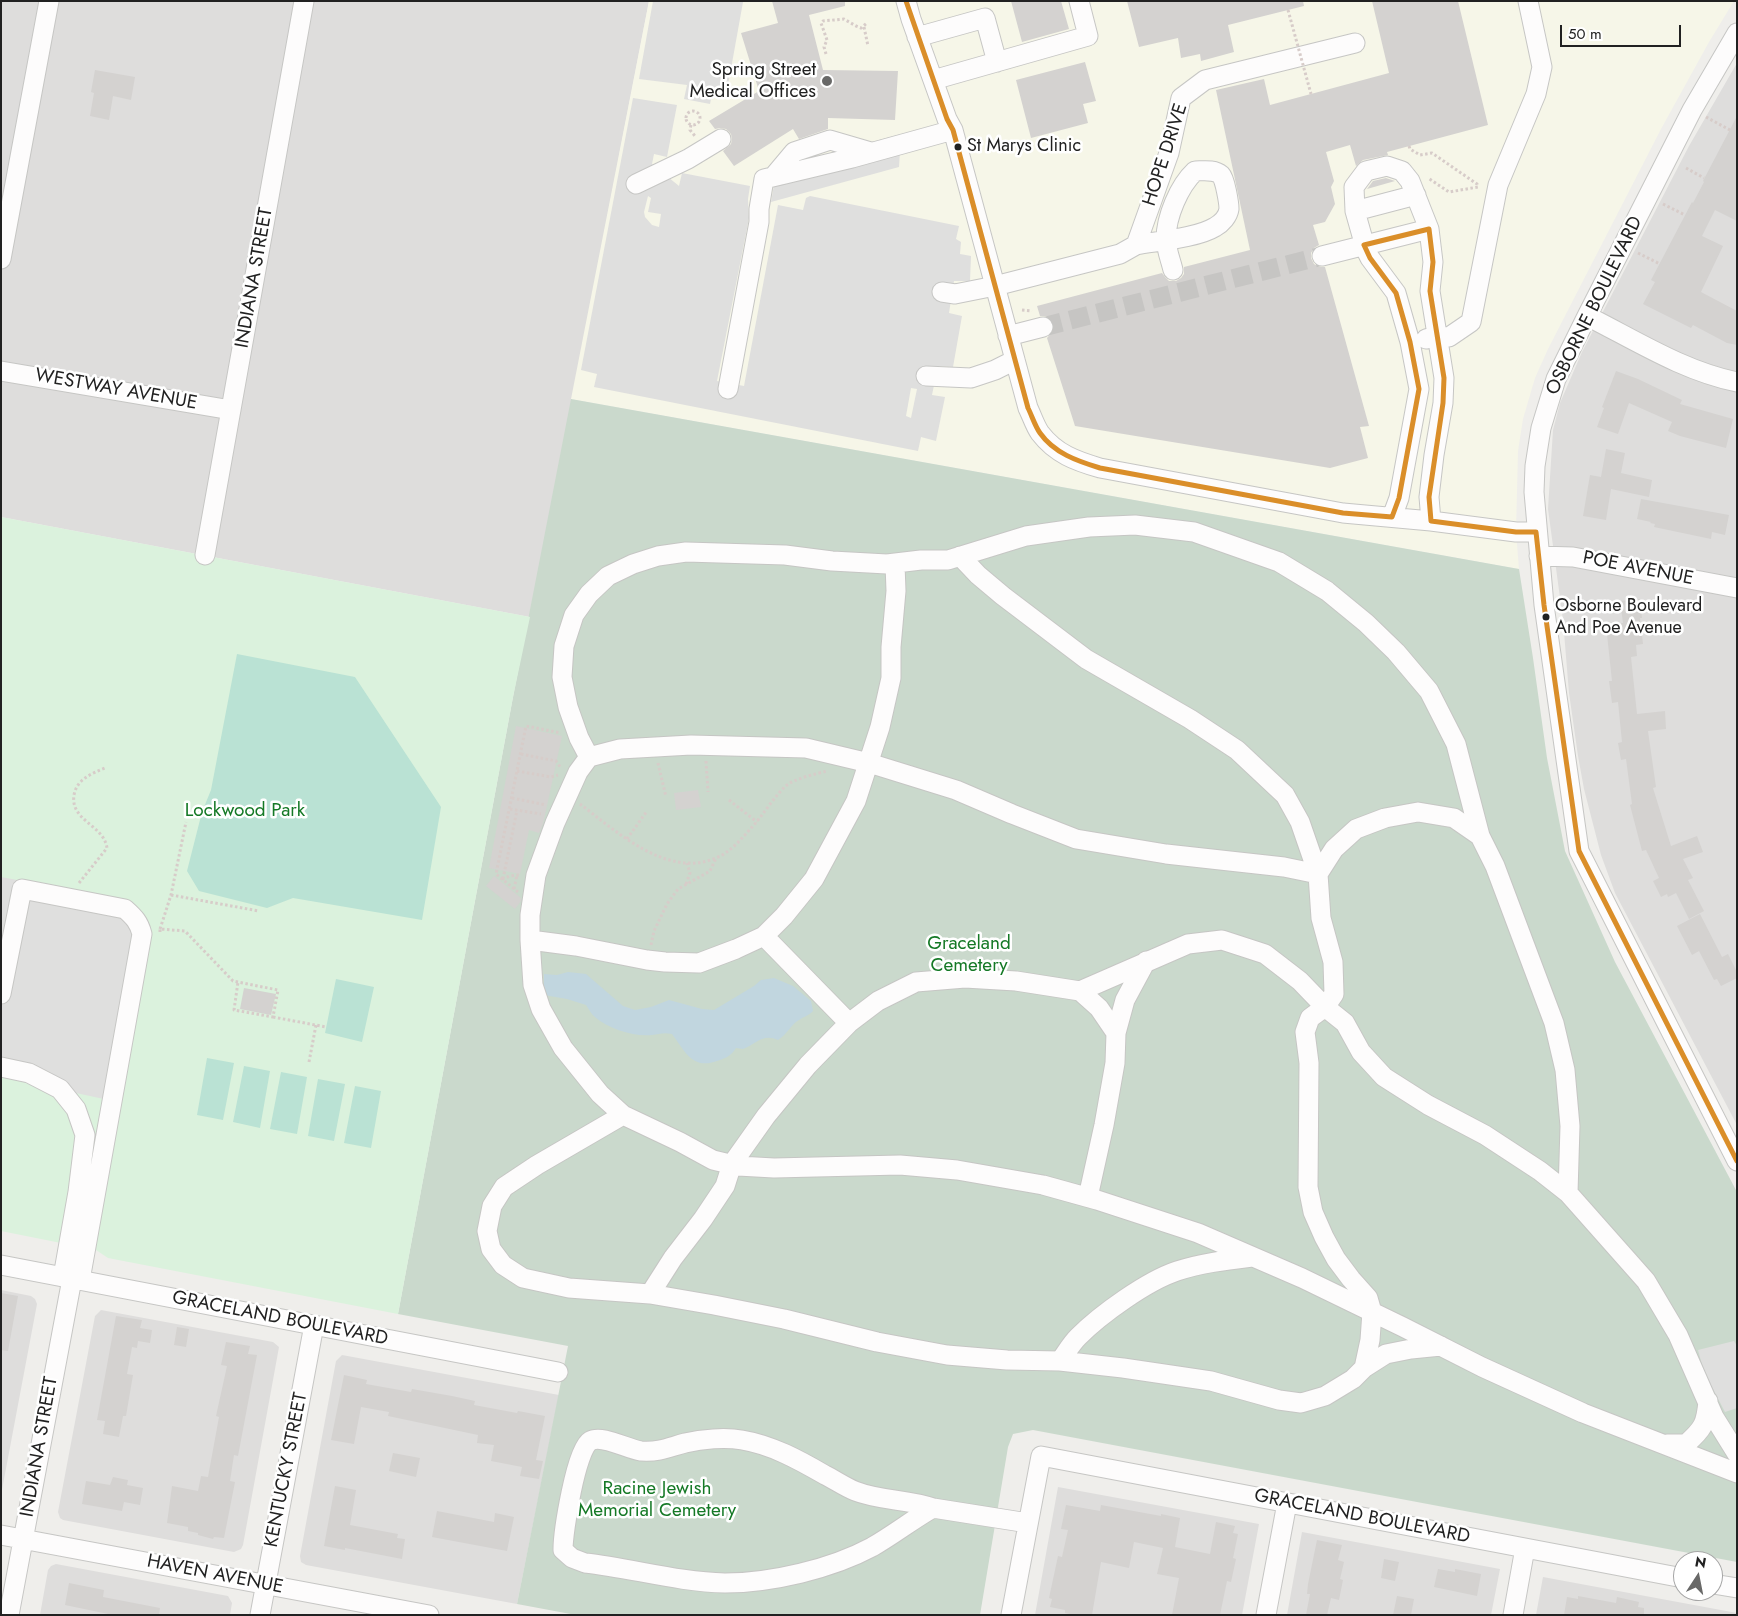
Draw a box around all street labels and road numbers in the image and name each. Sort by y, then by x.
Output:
street label: HOPE DRIVE [1139,101,1193,209]
street label: INDIANA STREET [231,206,279,350]
street label: OSBORNE BOULEVARD [1542,213,1648,399]
street label: WESTWAY AVENUE [33,365,199,415]
street label: POE AVENUE [1581,547,1695,591]
street label: GRACELAND BOULEVARD [170,1287,390,1351]
street label: INDIANA STREET [16,1375,64,1519]
street label: KENTUCKY STREET [261,1391,313,1549]
street label: GRACELAND BOULEVARD [1252,1485,1472,1549]
street label: HAVEN AVENUE [145,1551,285,1599]

